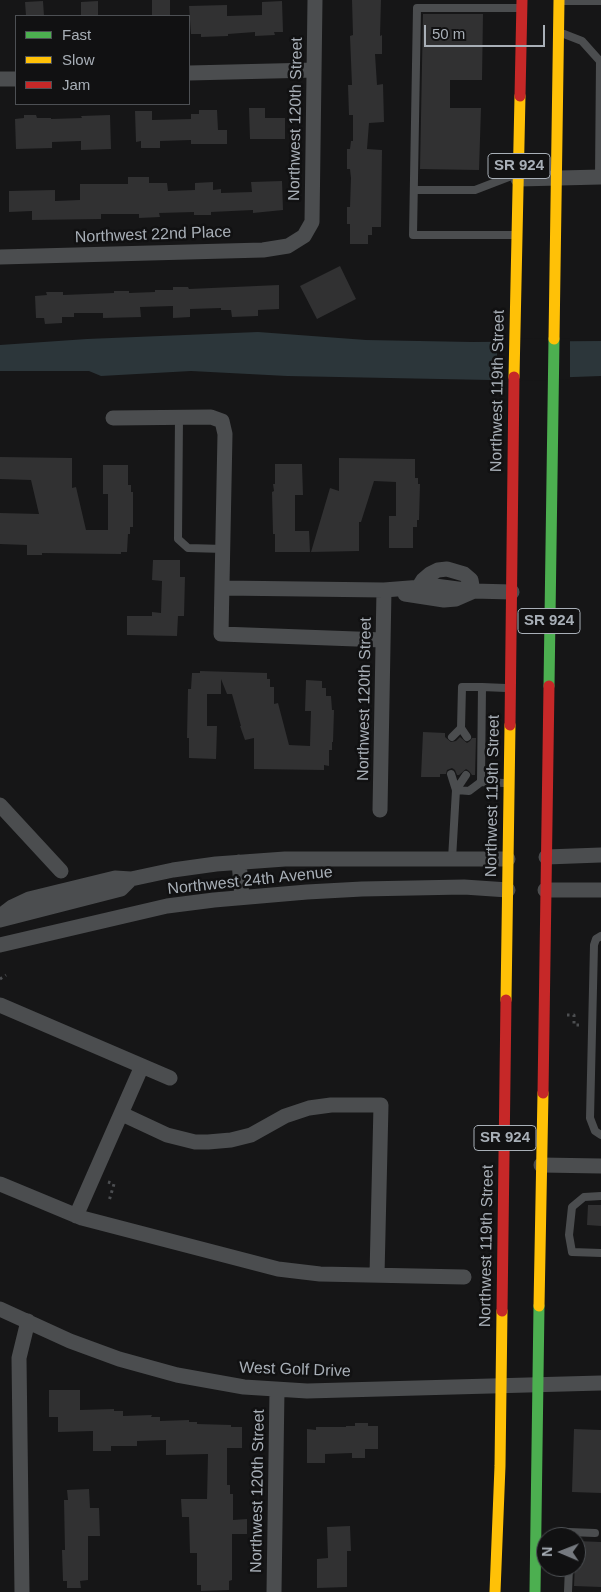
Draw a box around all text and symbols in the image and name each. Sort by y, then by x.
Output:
legend [15,15,190,105]
scale bar [426,15,547,47]
text: 50 m [432,25,465,42]
text: Fast [62,26,91,43]
street label: Northwest 120th Street [285,37,307,201]
text: Slow [62,51,95,68]
text: Jam [62,76,90,93]
road number: SR 924 [488,154,550,178]
street label: Northwest 22nd Place [74,223,232,247]
street label: Northwest 119th Street [487,310,509,472]
road number: SR 924 [518,608,580,634]
street label: Northwest 120th Street [354,617,376,781]
street label: Northwest 119th Street [482,715,504,877]
street label: Northwest 24th Avenue [166,863,334,899]
road number: SR 924 [474,1126,536,1150]
street label: Northwest 119th Street [476,1165,498,1327]
street label: West Golf Drive [239,1358,351,1382]
street label: Northwest 120th Street [247,1409,269,1573]
north arrow [536,1527,586,1577]
text: N [539,1547,555,1557]

